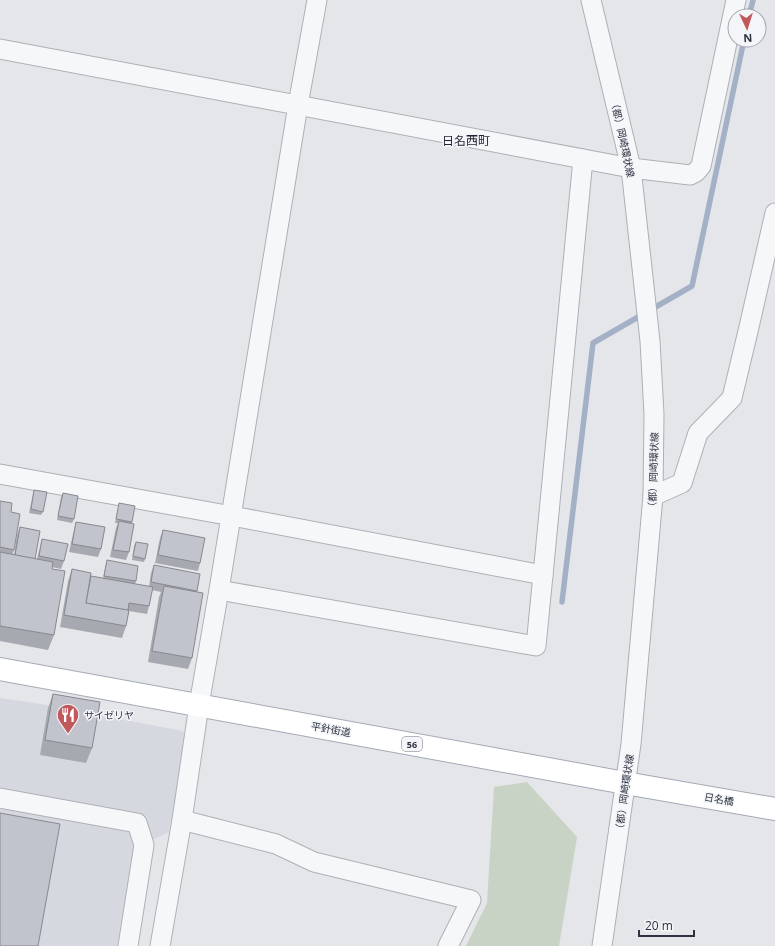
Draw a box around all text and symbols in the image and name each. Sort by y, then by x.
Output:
north arrow [727,8,767,48]
text: N [743,31,753,46]
street label: （都）岡崎環状線 [608,97,638,179]
district label: 日名西町 [442,132,490,149]
street label: （都）岡崎環状線 [645,432,661,512]
restaurant icon: サイゼリヤ [55,702,81,735]
place label: サイゼリヤ [84,708,134,722]
street label: 平針街道 [310,719,352,739]
road number: 56 [402,737,422,751]
street label: （都）岡崎環状線 [612,753,636,835]
street label: 日名橋 [703,790,735,808]
scale bar [639,912,694,938]
text: 20 m [645,917,673,934]

